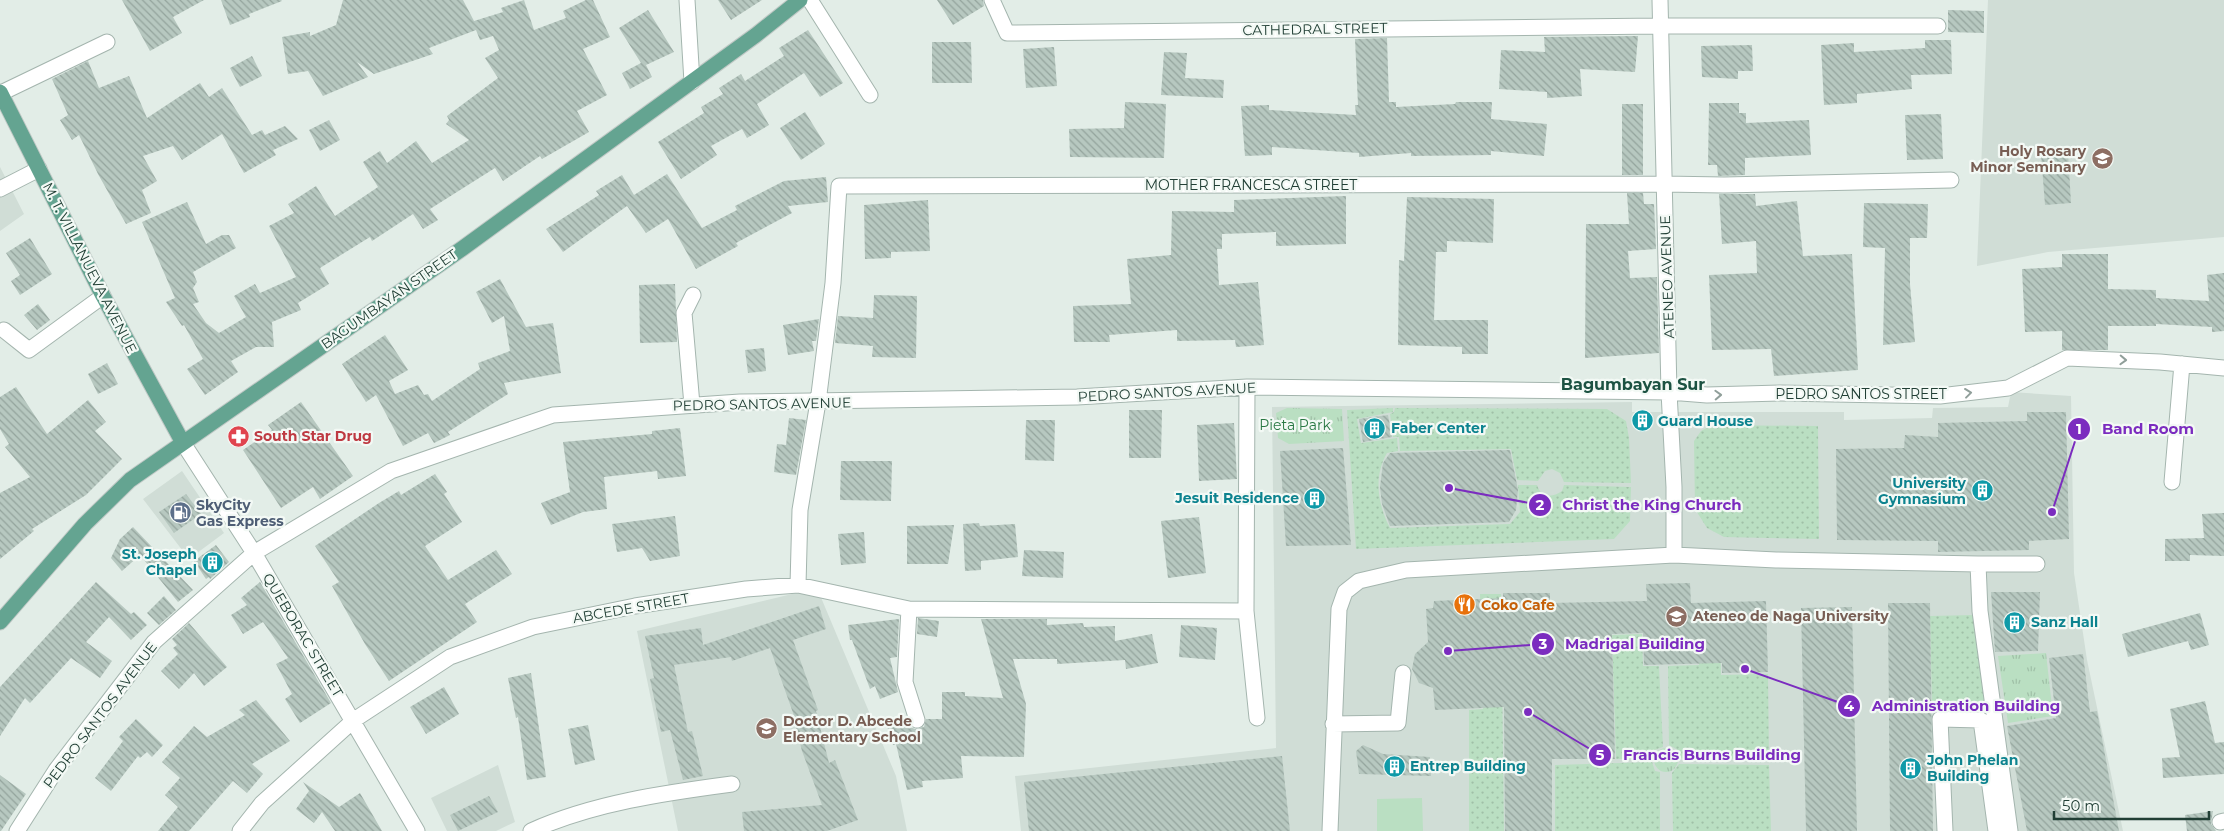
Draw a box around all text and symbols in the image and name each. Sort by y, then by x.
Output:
street label: CATHEDRAL STREET [1242,19,1388,39]
place label: Holy Rosary Minor Seminary [1970,142,2087,176]
school or university icon: Holy Rosary Minor Seminary [2090,147,2114,171]
street label: MOTHER FRANCESCA STREET [1145,176,1357,194]
street label: M. T. VILLANUEVA AVENUE [39,179,141,357]
street label: ATENEO AVENUE [1656,215,1678,339]
street label: BAGUMBAYAN STREET [317,245,461,353]
one-way arrow [2119,355,2127,366]
district label: Bagumbayan Sur [1561,375,1705,394]
street label: PEDRO SANTOS AVENUE [1077,378,1257,406]
street label: PEDRO SANTOS STREET [1775,385,1947,403]
one-way arrow [1964,388,1972,399]
one-way arrow [1714,390,1722,400]
street label: PEDRO SANTOS AVENUE [673,393,851,415]
building icon: Guard House [1630,409,1654,433]
place label: Guard House [1658,412,1753,430]
callout: Band Room [2067,414,2204,444]
park label: Pieta Park [1259,416,1331,434]
building icon: Faber Center [1363,416,1387,440]
place label: Faber Center [1391,419,1486,437]
text: 1 [2076,419,2082,438]
text: Band Room [2102,419,2194,438]
pharmacy icon: South Star Drug [226,424,250,448]
place label: South Star Drug [254,427,372,445]
place label: University Gymnasium [1878,474,1967,508]
building icon: University Gymnasium [1970,479,1994,503]
building icon: Jesuit Residence [1303,486,1327,510]
place label: Jesuit Residence [1174,489,1299,507]
callout: Christ the King Church [1528,490,1752,520]
text: 2 [1536,495,1545,514]
text: Christ the King Church [1562,495,1742,514]
place label: SkyCity Gas Express [196,496,284,530]
fuel station icon: SkyCity Gas Express [168,501,192,525]
place label: St. Joseph Chapel [122,545,197,579]
building icon: St. Joseph Chapel [201,550,225,574]
street label: QUEBORAC STREET [259,570,347,700]
street label: ABCEDE STREET [571,589,691,627]
restaurant icon: Coko Cafe [1453,593,1477,617]
place label: Coko Cafe [1481,596,1555,614]
school or university icon: Ateneo de Naga University [1665,604,1689,628]
place label: Ateneo de Naga University [1692,607,1889,625]
building icon: Sanz Hall [2003,610,2027,634]
place label: Sanz Hall [2031,613,2098,631]
callout: Madrigal Building [1530,629,1715,659]
text: 3 [1538,634,1548,653]
text: Madrigal Building [1565,634,1705,653]
street label: PEDRO SANTOS AVENUE [39,638,161,792]
callout: Administration Building [1837,691,2070,721]
text: 4 [1844,696,1855,715]
text: Administration Building [1871,696,2060,715]
place label: Doctor D. Abcede Elementary School [783,712,921,746]
school or university icon: Doctor D. Abcede Elementary School [755,717,779,741]
callout: Francis Burns Building [1588,740,1811,770]
text: 5 [1596,745,1605,764]
text: Francis Burns Building [1623,745,1801,764]
place label: John Phelan Building [1926,751,2018,785]
building icon: Entrep Building [1382,754,1406,778]
building icon: John Phelan Building [1899,756,1923,780]
place label: Entrep Building [1410,757,1526,775]
scale bar [2054,788,2209,820]
text: 50 m [2062,796,2100,815]

